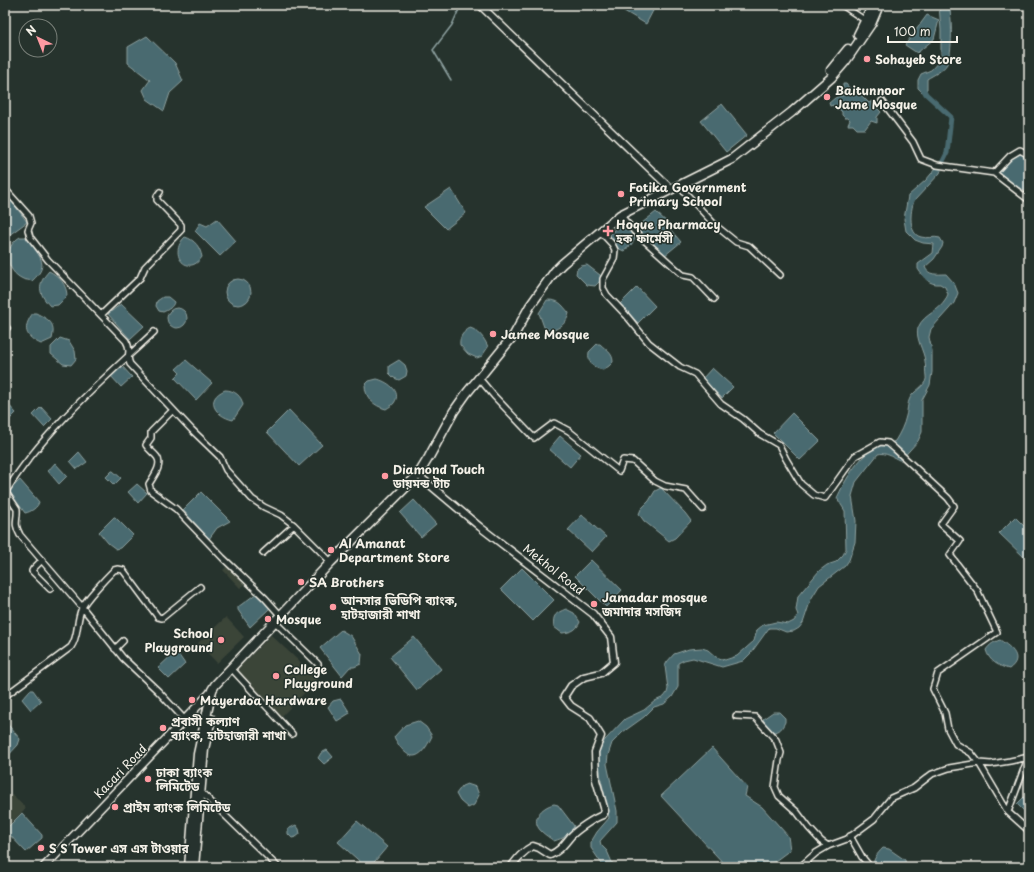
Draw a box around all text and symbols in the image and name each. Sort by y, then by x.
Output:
north arrow [18,18,58,58]
scale bar [888,18,957,44]
text: N [22,21,40,40]
text: 100 m [894,22,931,40]
place label: Sohayeb Store [875,50,962,68]
marker: Sohayeb Store [862,54,872,64]
place label: Baitunnoor Jame Mosque [835,81,917,113]
marker: Baitunnoor Jame Mosque [822,92,832,102]
place label: Fotika Government Primary School [629,178,747,210]
marker: Fotika Government Primary School [616,189,626,199]
place label: Hoque Pharmacy হক ফার্মেসী [615,215,720,247]
marker: Hoque Pharmacy হক ফার্মেসী [603,226,613,236]
place label: Jamee Mosque [501,325,590,343]
marker: Jamee Mosque [488,329,498,339]
place label: Diamond Touch ডায়মন্ড টাচ [392,460,485,492]
marker: Diamond Touch ডায়মন্ড টাচ [380,471,390,481]
place label: Al Amanat Department Store [338,534,450,566]
street label: Mekhol Road [519,539,589,599]
marker: Al Amanat Department Store [326,545,336,555]
place label: SA Brothers [309,573,384,591]
marker: SA Brothers [296,577,306,587]
place label: Jamadar mosque জমাদার মসজিদ [601,588,708,620]
place label: আনসার ভিডিপি ব্যাংক, হাটহাজারী শাখা [340,591,457,623]
marker: Jamadar mosque জমাদার মসজিদ [589,599,599,609]
marker: আনসার ভিডিপি ব্যাংক, হাটহাজারী শাখা [328,602,338,612]
place label: Mosque [276,610,322,628]
marker: Mosque [263,614,273,624]
place label: School Playground [144,624,214,656]
marker: School Playground [216,635,226,645]
place label: College Playground [284,660,353,692]
marker: College Playground [271,671,281,681]
place label: Mayerdoa Hardware [200,691,327,709]
marker: Mayerdoa Hardware [187,695,197,705]
place label: প্রবাসী কল্যাণ ব্যাংক, হাটহাজারী শাখা [170,712,287,744]
marker: প্রবাসী কল্যাণ ব্যাংক, হাটহাজারী শাখা [158,723,168,733]
street label: Kacari Road [89,740,151,802]
place label: ঢাকা ব্যাংক লিমিটেড [155,763,212,795]
marker: ঢাকা ব্যাংক লিমিটেড [143,774,153,784]
place label: প্রাইম ব্যাংক লিমিটেড [123,798,231,816]
marker: প্রাইম ব্যাংক লিমিটেড [110,802,120,812]
place label: S S Tower এস এস টাওয়ার [49,839,189,857]
marker: S S Tower এস এস টাওয়ার [36,843,46,853]

